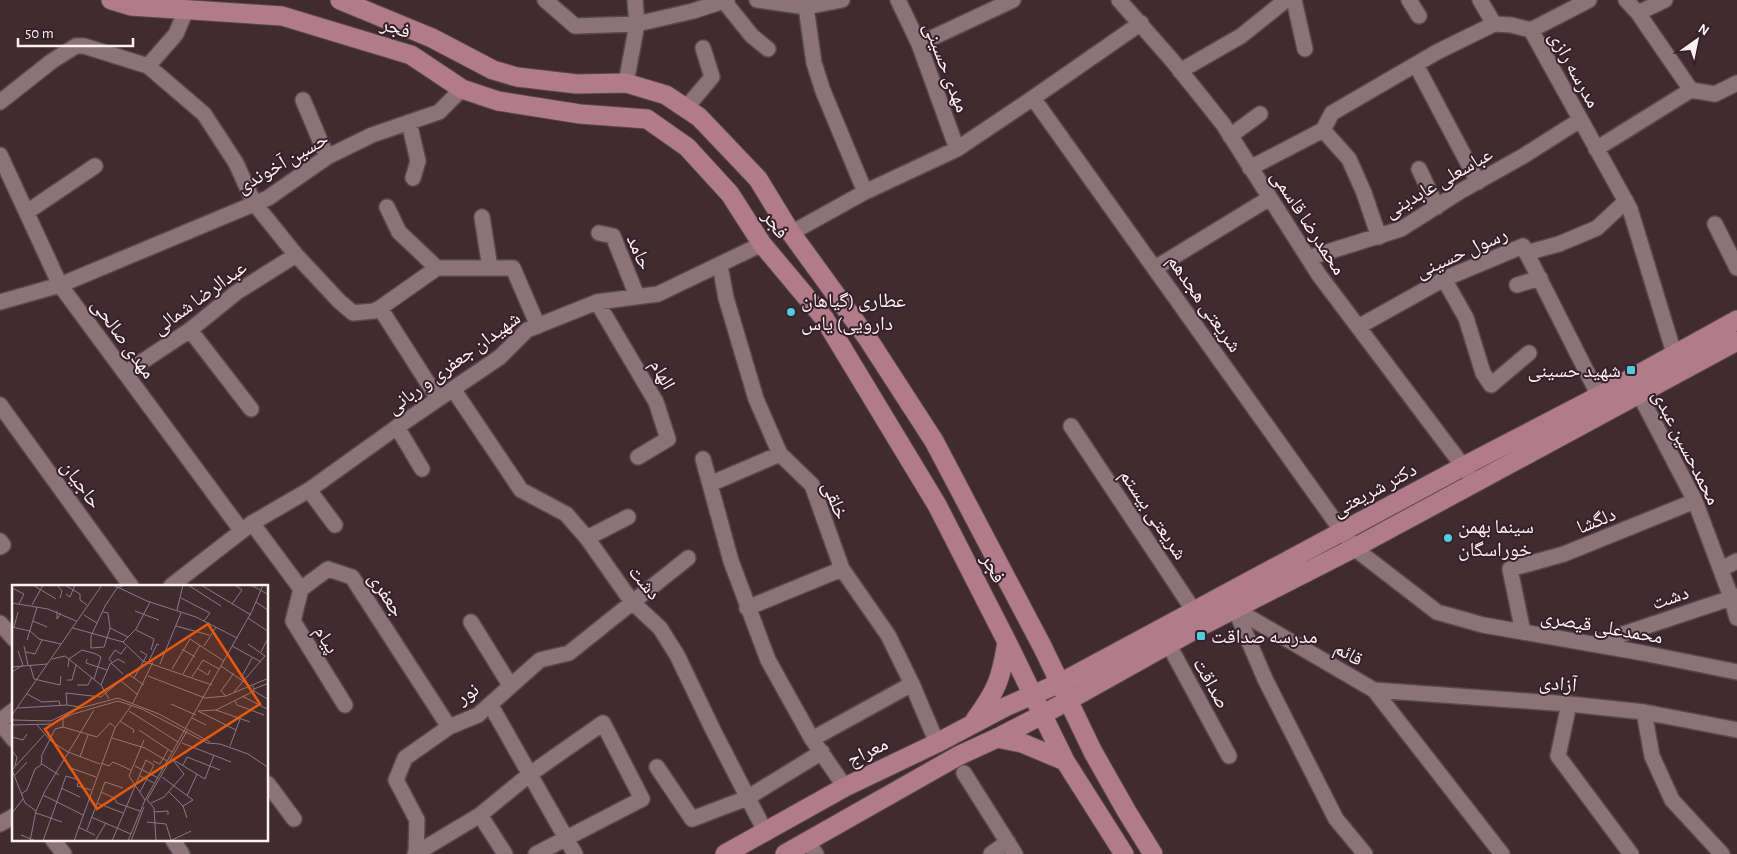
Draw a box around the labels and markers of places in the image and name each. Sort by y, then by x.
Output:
place label: عطاری (گیاهان دارویی) یاس [801,291,906,335]
marker: عطاری (گیاهان دارویی) یاس [785,306,797,318]
place label: شهید حسینی [1527,361,1621,382]
marker: شهید حسینی [1625,364,1637,376]
place label: سینما بهمن خوراسگان [1458,517,1534,561]
marker: سینما بهمن خوراسگان [1442,532,1454,544]
place label: مدرسه صداقت [1211,627,1318,647]
marker: مدرسه صداقت [1195,630,1207,642]

